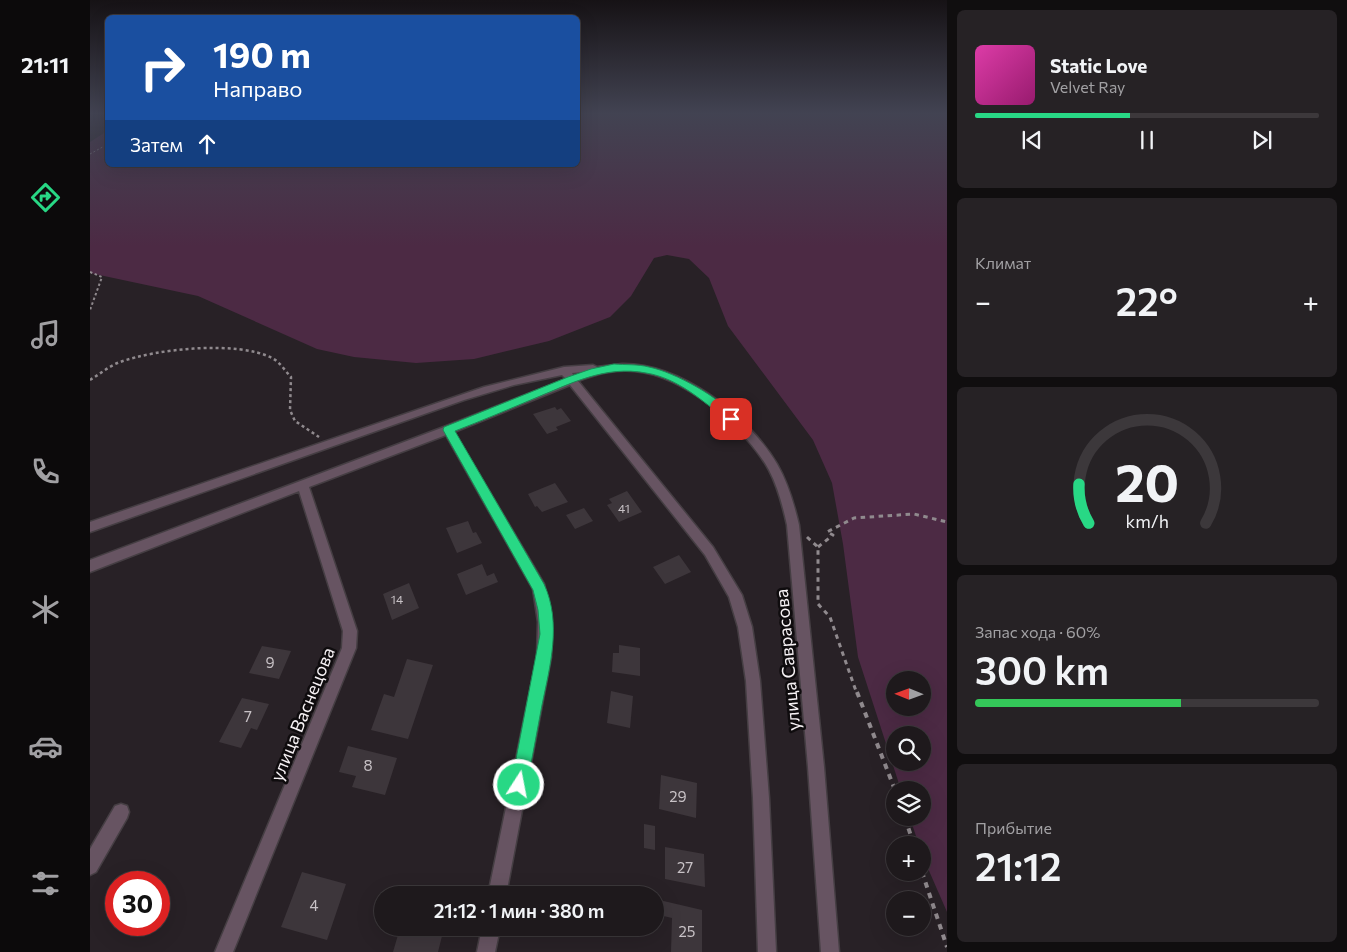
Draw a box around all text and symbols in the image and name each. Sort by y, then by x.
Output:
text: 190 m [213,32,311,75]
icon: right [130,35,195,100]
text: 21:11 [21,51,69,78]
text: Static Love [1050,54,1147,77]
text: Направо [213,75,303,102]
text: Velvet Ray [1050,77,1125,96]
icon: previous [1018,126,1046,154]
icon: pause [1133,126,1161,154]
icon: next [1248,126,1276,154]
icon: ahead [193,130,221,158]
text: Затем [130,133,183,156]
icon: directions [28,180,63,215]
text: Климат [975,253,1031,272]
text: 22° [1116,277,1178,324]
text: − [975,284,991,318]
text: + [1303,284,1319,318]
icon: music [28,317,63,352]
pin [710,398,752,440]
icon: arrive [717,405,745,433]
text: 20 [1115,449,1179,513]
icon: phone [28,454,63,489]
house number: 41 [618,501,630,515]
text: km/h [1125,510,1169,532]
street label: улица Саврасова [770,588,804,732]
icon: climate [28,592,63,627]
house number: 14 [391,592,403,606]
text: Запас хода · 60% [975,622,1100,641]
street label: улица Васнецова [265,644,339,784]
text: 300 km [975,646,1109,693]
house number: 9 [265,653,275,671]
north arrow [886,671,931,716]
map controls [886,671,931,936]
house number: 7 [244,707,252,725]
button: search [886,726,931,771]
icon: car [28,729,63,764]
house number: 8 [363,756,373,774]
position arrow [492,758,544,810]
button: layers [886,781,931,826]
house number: 29 [669,787,687,805]
text: Прибытие [975,818,1052,837]
button: + [886,836,931,881]
text: 21:12 [975,842,1061,889]
house number: 27 [677,858,693,876]
icon: filters [28,866,63,901]
speed limit sign: 30 [105,871,170,936]
button: − [886,891,931,936]
house number: 4 [310,896,319,914]
text: 21:12 · 1 мин · 380 m [434,899,604,922]
house number: 25 [679,922,695,940]

